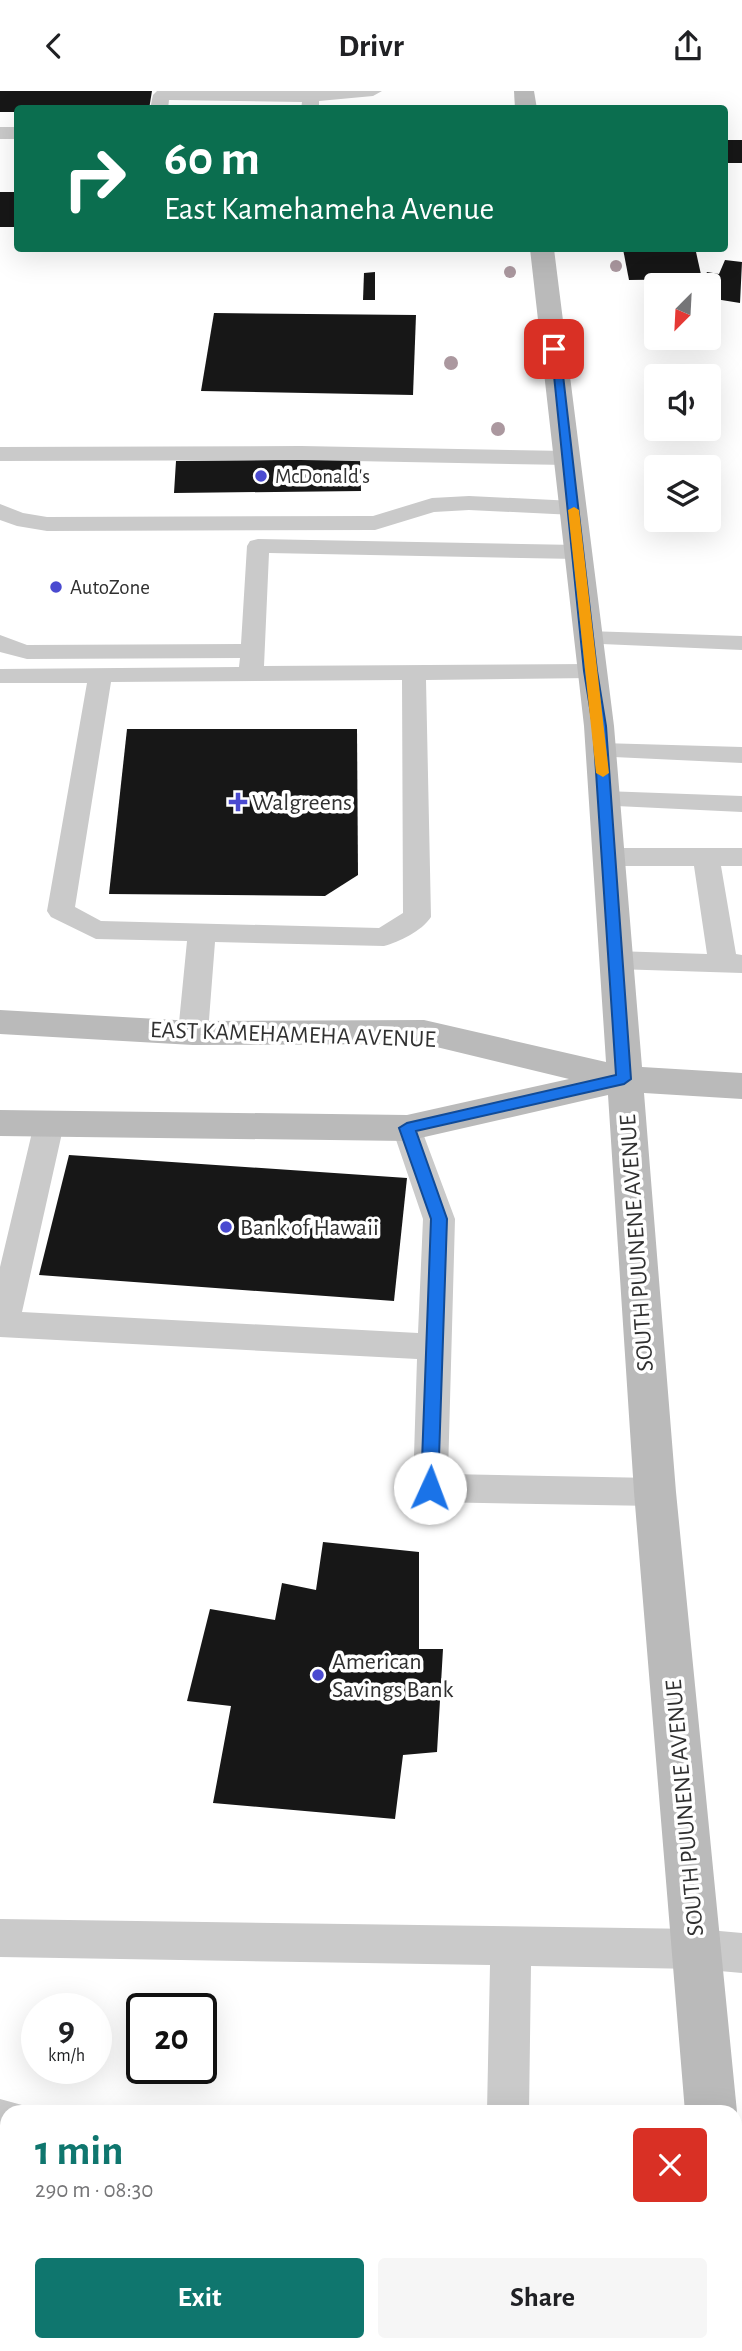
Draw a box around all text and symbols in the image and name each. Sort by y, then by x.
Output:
icon: back [35,27,73,65]
icon: share [669,27,707,65]
text: Drivr [338,30,404,62]
icon: right [49,133,140,224]
text: 60 m [164,135,260,184]
text: East Kamehameha Avenue [164,193,494,225]
north arrow [644,273,721,350]
map controls [644,273,721,532]
pin [524,319,584,379]
icon: arrive [535,330,573,368]
button: sound [644,364,721,441]
button: layers [644,455,721,532]
place label: McDonald's [275,466,370,487]
marker: McDonald's [253,468,269,484]
place label: AutoZone [70,577,150,598]
marker: AutoZone [48,579,64,595]
place label: Walgreens [252,791,352,815]
marker: Walgreens [230,794,246,810]
street label: EAST KAMEHAMEHA AVENUE [150,1018,437,1052]
street label: SOUTH PUUNENE AVENUE [616,1113,658,1372]
place label: Bank of Hawaii [240,1216,379,1240]
marker: Bank of Hawaii [218,1219,234,1235]
position arrow [393,1451,467,1525]
place label: American Savings Bank [332,1650,454,1702]
marker: American Savings Bank [310,1667,326,1683]
street label: SOUTH PUUNENE AVENUE [662,1678,708,1937]
speed limit sign: 20 [126,1993,217,2084]
text: 9 [58,2012,75,2047]
text: km/h [48,2047,85,2065]
button: close [633,2128,707,2202]
text: 1 min [35,2130,124,2172]
text: 290 m · 08:30 [35,2179,153,2202]
button: Exit [35,2258,364,2338]
button: Share [378,2258,707,2338]

